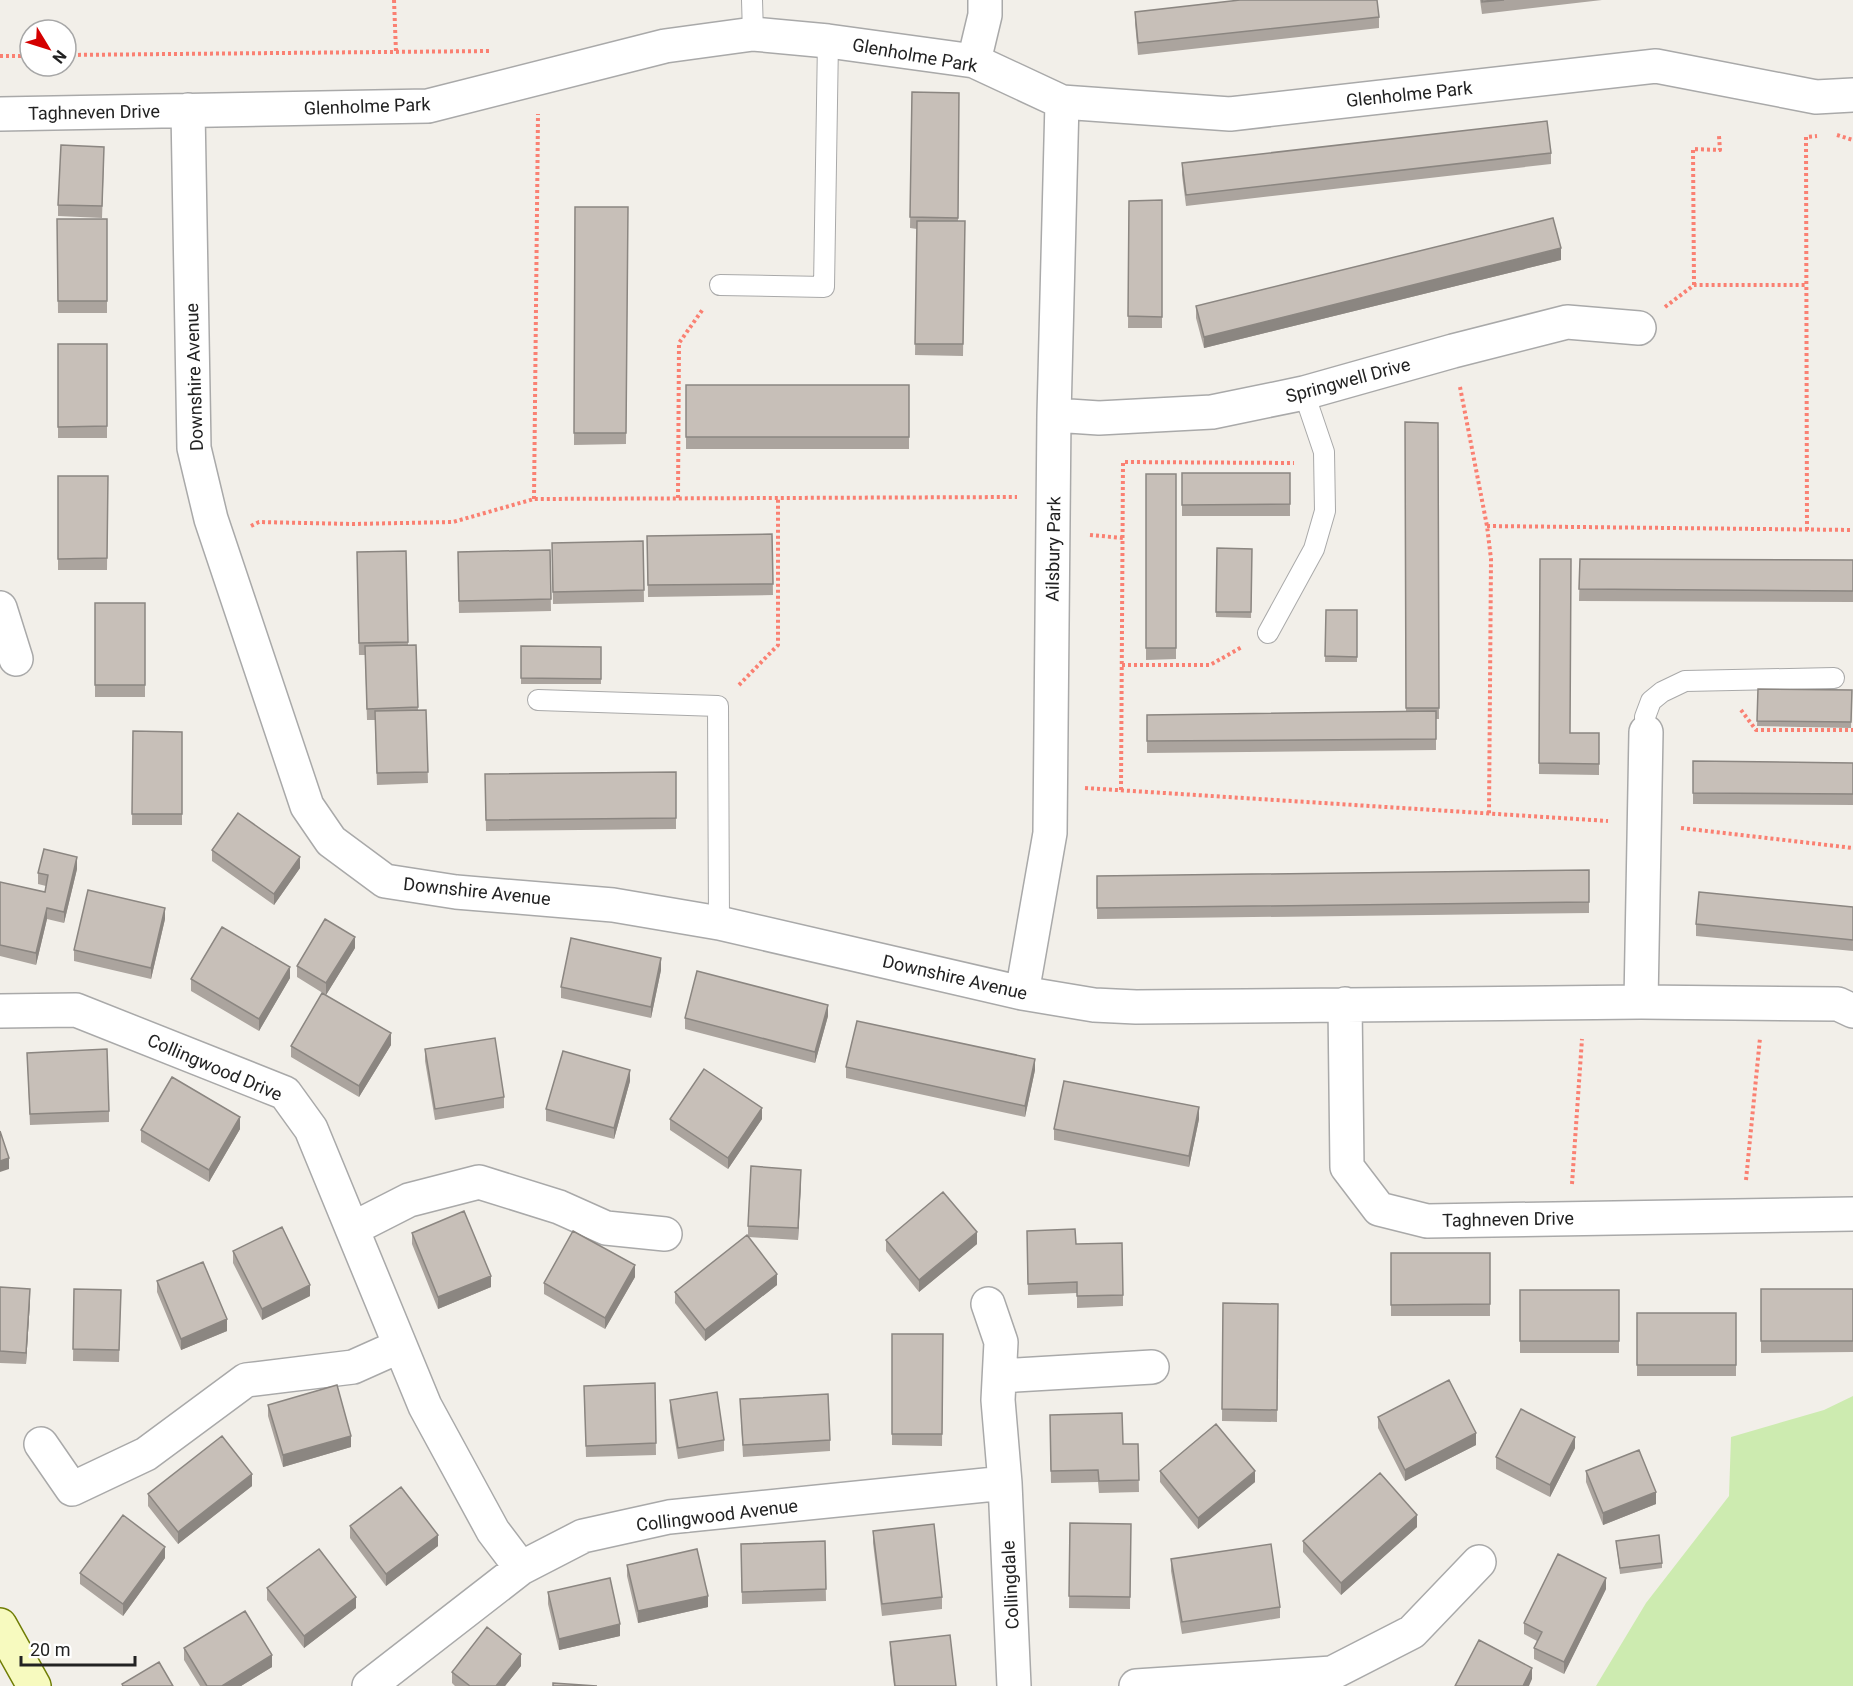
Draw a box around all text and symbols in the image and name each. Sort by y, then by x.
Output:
north arrow [18,18,78,78]
street label: Glenholme Park [851,34,980,76]
text: N [48,47,70,67]
street label: Glenholme Park [1345,77,1474,111]
street label: Glenholme Park [303,93,432,119]
street label: Taghneven Drive [28,100,160,124]
street label: Downshire Avenue [181,303,207,451]
street label: Springwell Drive [1283,353,1413,407]
street label: Ailsbury Park [1042,495,1064,602]
street label: Downshire Avenue [402,873,552,909]
street label: Downshire Avenue [881,950,1029,1004]
street label: Collingwood Drive [144,1029,286,1105]
street label: Taghneven Drive [1442,1207,1574,1231]
street label: Collingwood Avenue [635,1495,799,1535]
street label: Collingdale [997,1540,1023,1630]
scale bar [21,1629,135,1667]
text: 20 m [30,1639,70,1660]

